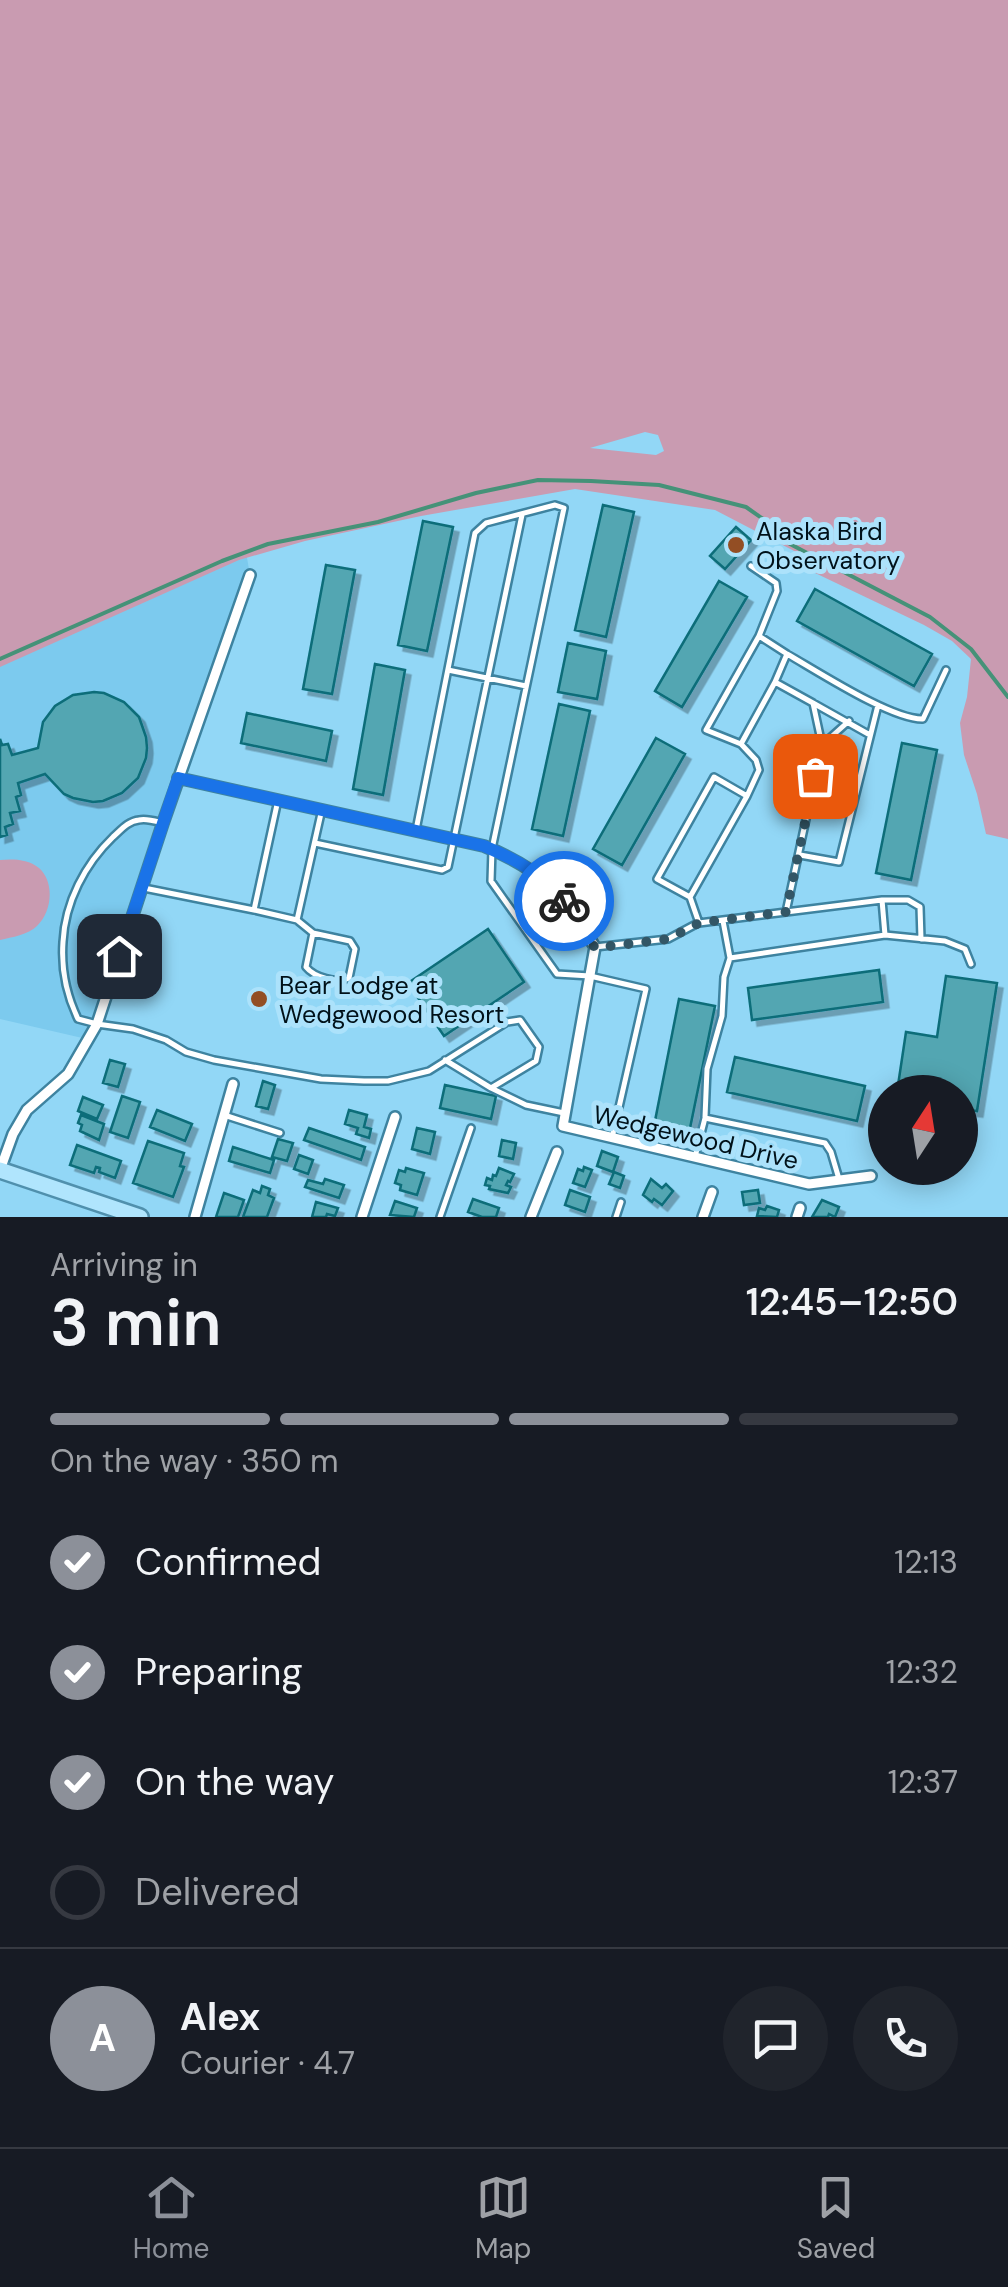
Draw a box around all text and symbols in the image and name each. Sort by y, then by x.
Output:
place label: Alaska Bird Observatory [756,515,900,577]
marker: Alaska Bird Observatory [725,534,747,556]
pin [773,734,858,819]
icon: bag [788,749,843,804]
courier [514,851,614,951]
icon: bike [537,874,592,929]
pin [77,914,162,999]
icon: home [92,929,147,984]
place label: Bear Lodge at Wedgewood Resort [279,969,504,1031]
marker: Bear Lodge at Wedgewood Resort [248,988,270,1010]
north arrow [868,1075,978,1185]
map controls [868,1075,978,1185]
street label: Wedgewood Drive [590,1098,802,1177]
text: Arriving in [50,1244,198,1286]
text: 12:45–12:50 [746,1277,958,1327]
text: 3 min [50,1281,221,1365]
text: On the way · 350 m [50,1440,339,1482]
icon: check [50,1535,105,1590]
text: Confirmed [135,1537,321,1587]
text: 12:13 [894,1541,958,1583]
icon: check [50,1645,105,1700]
text: Preparing [135,1647,303,1697]
text: 12:32 [886,1651,958,1693]
icon: check [50,1755,105,1810]
text: On the way [135,1757,334,1807]
text: 12:37 [888,1761,958,1803]
text: Delivered [135,1867,300,1917]
button: chat [723,1986,828,2091]
button: phone [853,1986,958,2091]
text: Alex [180,1992,260,2042]
text: A [89,2013,116,2063]
text: Courier · 4.7 [180,2042,355,2084]
tab: Home [133,2170,209,2267]
tab: Map [475,2170,531,2267]
tab: Saved [797,2170,875,2267]

